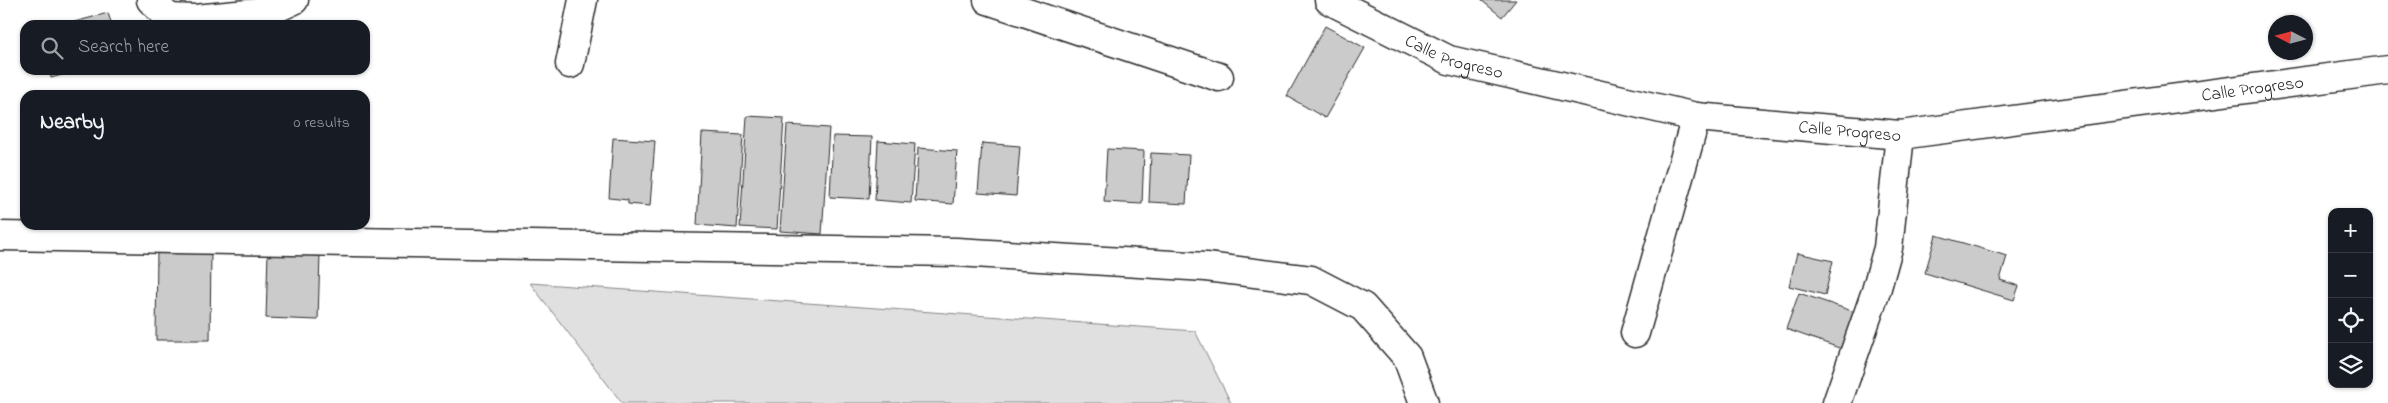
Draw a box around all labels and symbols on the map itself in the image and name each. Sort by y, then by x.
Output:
north arrow [2268,15,2313,60]
street label: Calle Progreso [1400,29,1505,87]
street label: Calle Progreso [2200,70,2305,110]
street label: Calle Progreso [1797,115,1902,150]

